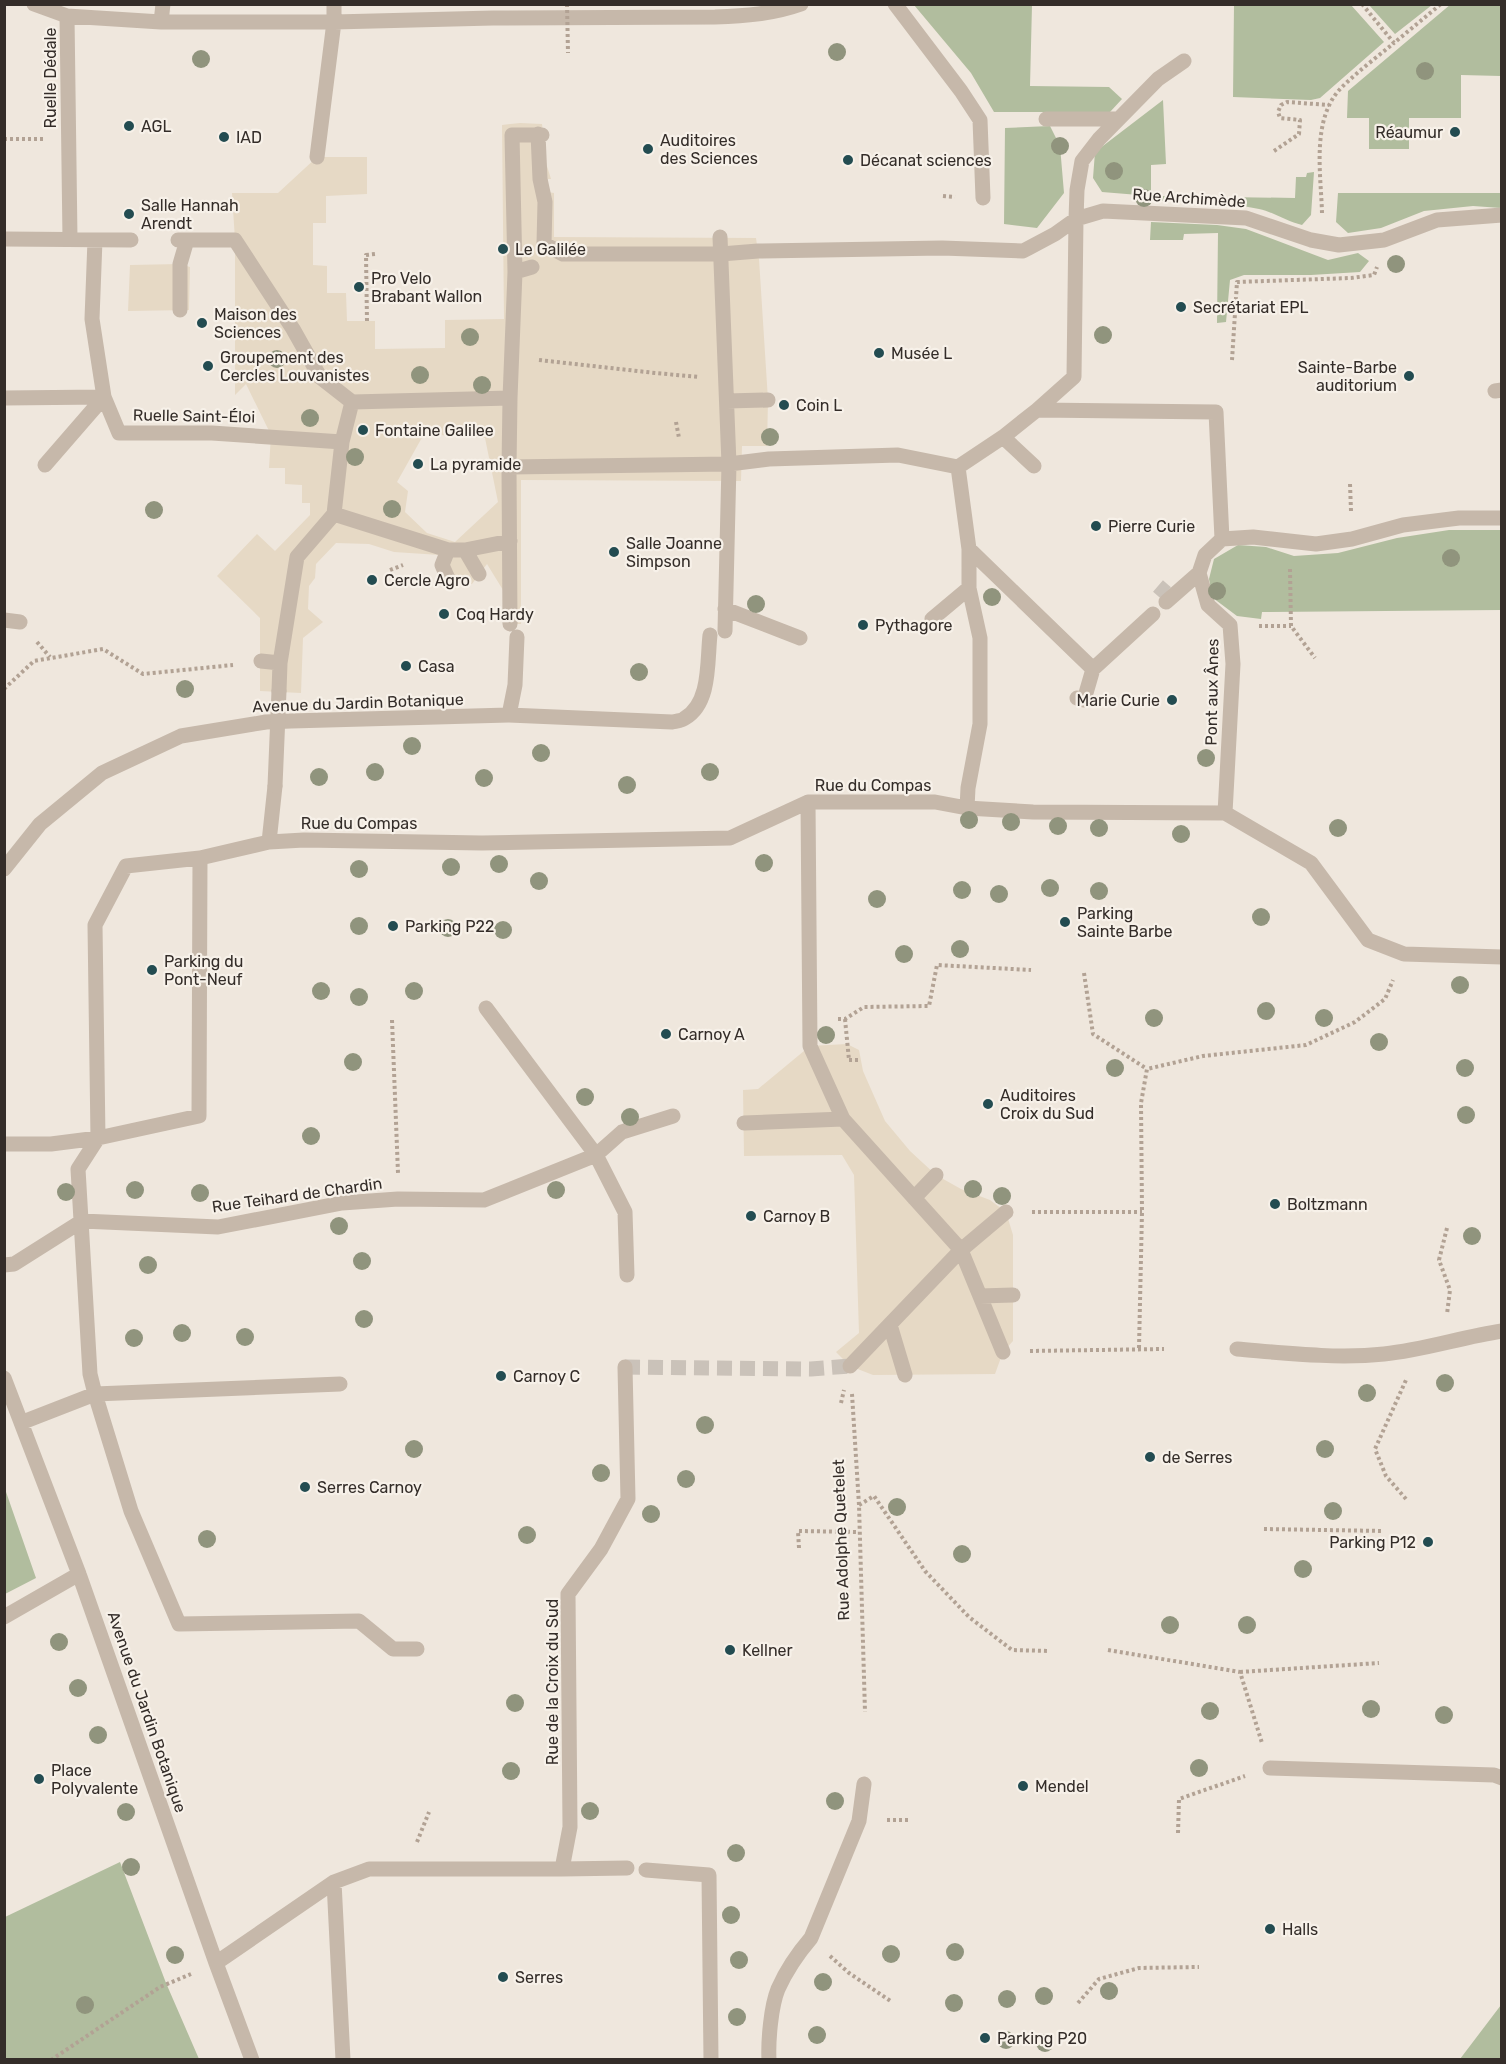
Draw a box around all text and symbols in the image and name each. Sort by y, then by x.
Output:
street label: Ruelle Dédale [41,28,60,128]
place label: AGL [141,117,171,136]
marker: AGL [122,119,136,133]
place label: Réaumur [1375,123,1443,142]
marker: Réaumur [1448,125,1462,139]
place label: IAD [236,128,262,147]
marker: IAD [217,130,231,144]
place label: Auditoires des Sciences [660,131,758,168]
marker: Auditoires des Sciences [641,142,655,156]
place label: Décanat sciences [860,151,992,170]
marker: Décanat sciences [841,153,855,167]
street label: Rue Archimède [1132,185,1246,211]
place label: Salle Hannah Arendt [141,196,239,233]
marker: Salle Hannah Arendt [122,207,136,221]
place label: Le Galilée [515,240,586,259]
marker: Le Galilée [496,242,510,256]
place label: Pro Velo Brabant Wallon [371,269,482,306]
marker: Pro Velo Brabant Wallon [352,280,366,294]
place label: Secrétariat EPL [1193,298,1309,317]
marker: Secrétariat EPL [1174,300,1188,314]
place label: Maison des Sciences [214,305,297,342]
marker: Maison des Sciences [195,316,209,330]
place label: Musée L [891,344,952,363]
marker: Musée L [872,346,886,360]
place label: Groupement des Cercles Louvanistes [220,348,369,385]
place label: Sainte-Barbe auditorium [1298,358,1397,395]
marker: Groupement des Cercles Louvanistes [201,359,215,373]
marker: Sainte-Barbe auditorium [1402,369,1416,383]
place label: Coin L [796,396,842,415]
marker: Coin L [777,398,791,412]
street label: Ruelle Saint-Éloi [133,405,255,427]
place label: Fontaine Galilee [375,421,494,440]
marker: Fontaine Galilee [356,423,370,437]
place label: La pyramide [430,455,521,474]
marker: La pyramide [411,457,425,471]
place label: Pierre Curie [1108,517,1195,536]
marker: Pierre Curie [1089,519,1103,533]
place label: Salle Joanne Simpson [626,534,722,571]
marker: Salle Joanne Simpson [607,545,621,559]
place label: Cercle Agro [384,571,470,590]
marker: Cercle Agro [365,573,379,587]
place label: Coq Hardy [456,605,534,624]
marker: Coq Hardy [437,607,451,621]
place label: Pythagore [875,616,953,635]
marker: Pythagore [856,618,870,632]
street label: Pont aux Ânes [1202,638,1222,746]
place label: Casa [418,657,454,676]
marker: Casa [399,659,413,673]
street label: Avenue du Jardin Botanique [252,690,464,716]
place label: Marie Curie [1076,691,1160,710]
marker: Marie Curie [1165,693,1179,707]
street label: Rue du Compas [815,776,931,795]
street label: Rue du Compas [301,814,417,833]
place label: Parking Sainte Barbe [1077,904,1172,941]
marker: Parking Sainte Barbe [1058,915,1072,929]
place label: Parking P22 [405,917,494,936]
marker: Parking P22 [386,919,400,933]
place label: Parking du Pont-Neuf [164,952,243,989]
marker: Parking du Pont-Neuf [145,963,159,977]
place label: Carnoy A [678,1025,745,1044]
marker: Carnoy A [659,1027,673,1041]
place label: Auditoires Croix du Sud [1000,1086,1094,1123]
marker: Auditoires Croix du Sud [981,1097,995,1111]
street label: Rue Teihard de Chardin [211,1174,383,1216]
place label: Boltzmann [1287,1195,1368,1214]
marker: Boltzmann [1268,1197,1282,1211]
place label: Carnoy B [763,1207,830,1226]
marker: Carnoy B [744,1209,758,1223]
place label: Carnoy C [513,1367,580,1386]
marker: Carnoy C [494,1369,508,1383]
place label: de Serres [1162,1448,1232,1467]
marker: de Serres [1143,1450,1157,1464]
street label: Rue Adolphe Quetelet [829,1459,853,1621]
place label: Serres Carnoy [317,1478,422,1497]
marker: Serres Carnoy [298,1480,312,1494]
place label: Parking P12 [1329,1533,1416,1552]
marker: Parking P12 [1421,1535,1435,1549]
street label: Rue de la Croix du Sud [543,1599,562,1765]
street label: Avenue du Jardin Botanique [104,1609,190,1815]
place label: Kellner [742,1641,793,1660]
marker: Kellner [723,1643,737,1657]
place label: Place Polyvalente [51,1761,138,1798]
marker: Place Polyvalente [32,1772,46,1786]
place label: Mendel [1035,1777,1089,1796]
marker: Mendel [1016,1779,1030,1793]
place label: Halls [1282,1920,1318,1939]
marker: Halls [1263,1922,1277,1936]
place label: Serres [515,1968,563,1987]
marker: Serres [496,1970,510,1984]
place label: Parking P20 [997,2029,1087,2048]
marker: Parking P20 [978,2031,992,2045]

